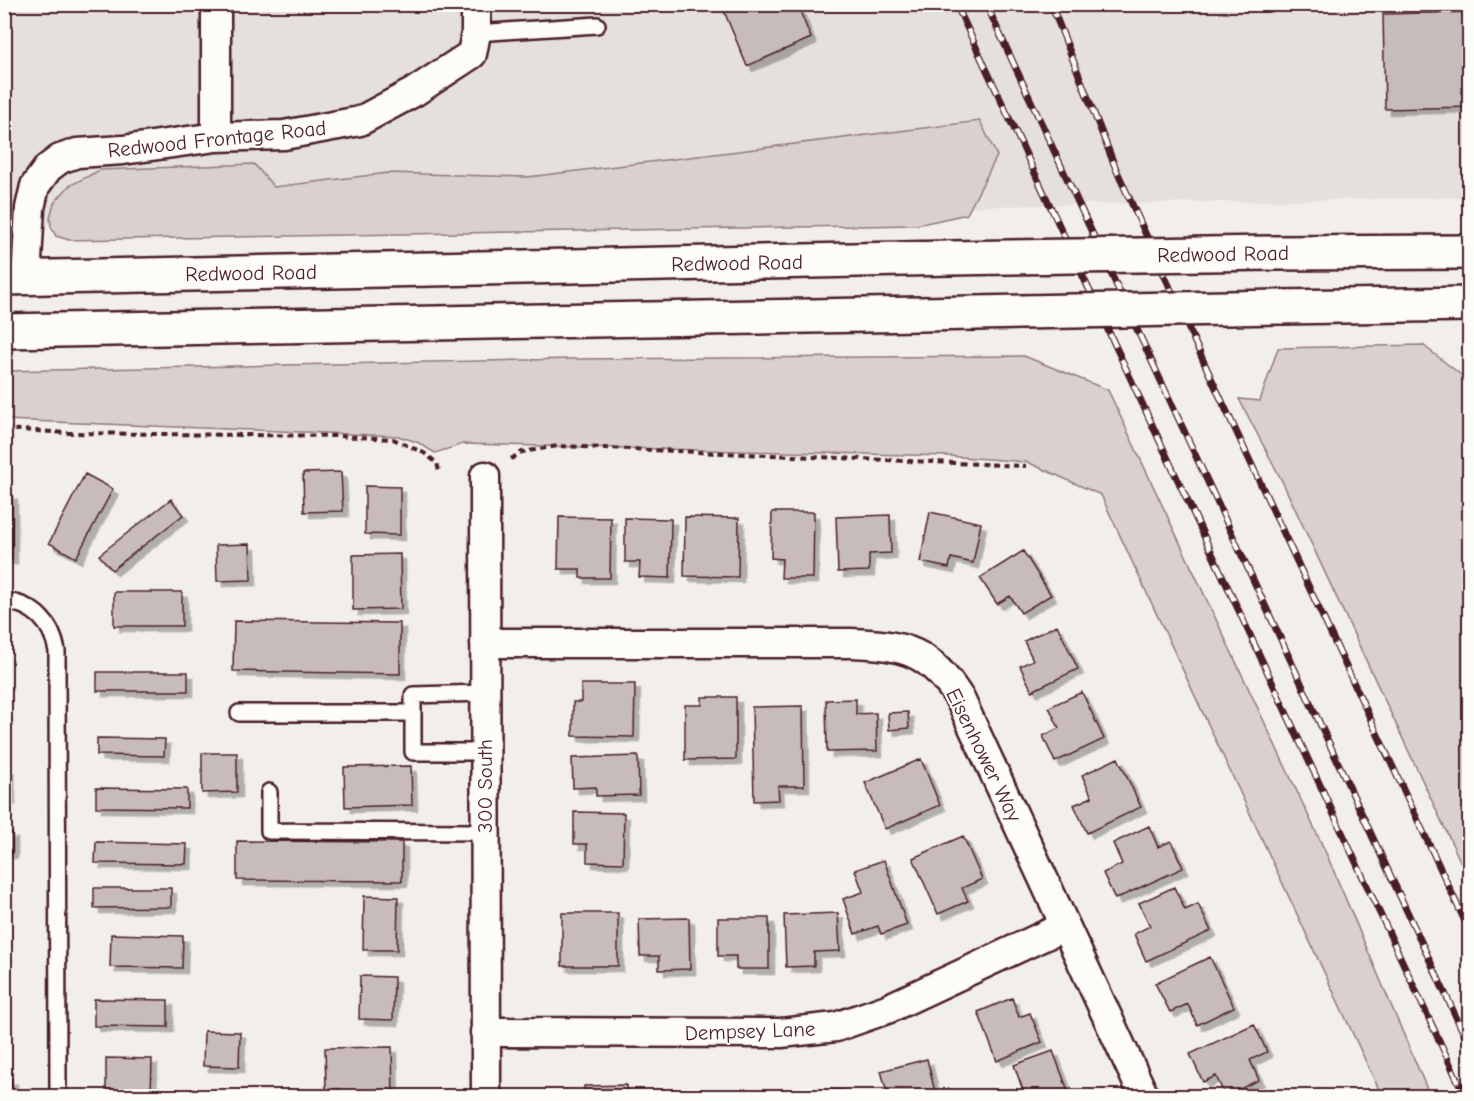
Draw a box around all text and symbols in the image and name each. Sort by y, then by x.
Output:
street label: Redwood Frontage Road [107,116,327,162]
street label: Redwood Road [1157,241,1289,267]
street label: Redwood Road [671,250,803,276]
street label: Redwood Road [185,260,317,286]
street label: Eisenhower Way [941,684,1027,826]
street label: 300 South [473,739,497,833]
street label: Dempsey Lane [684,1017,816,1045]

